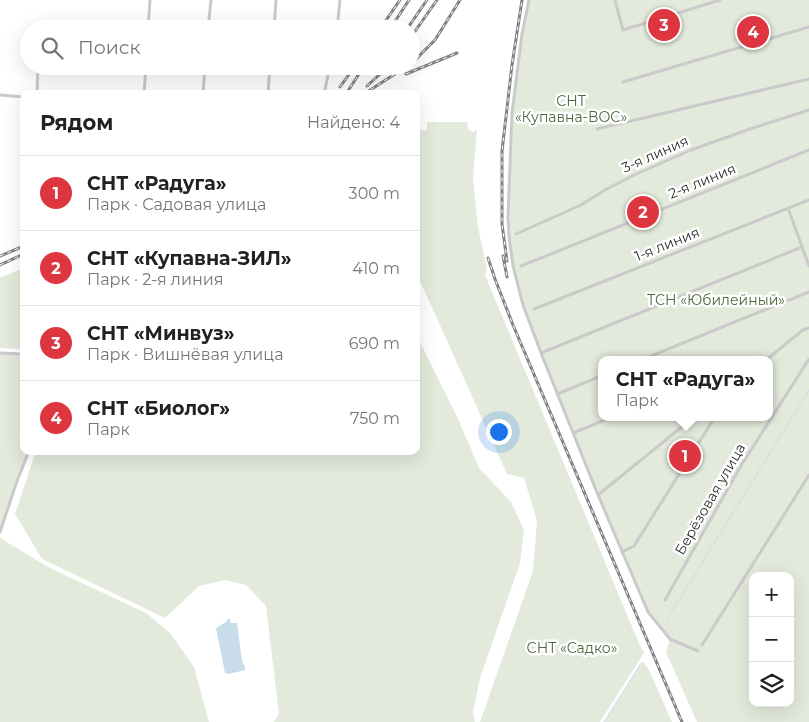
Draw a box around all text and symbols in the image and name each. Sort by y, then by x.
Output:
pin: 3 [648,6,680,44]
pin: 4 [737,13,769,51]
search box [20,20,420,75]
icon: search [38,34,66,62]
text: Поиск [78,36,141,59]
park label: СНТ «Купавна-ВОС» [515,92,627,126]
text: Рядом [40,110,113,135]
text: Найдено: 4 [307,113,400,132]
street label: 3-я линия [619,131,691,177]
street label: 2-я линия [666,159,738,203]
text: СНТ «Радуга» [87,172,227,195]
text: 1 [53,184,59,203]
text: 300 m [349,184,400,203]
pin: 2 [627,193,659,231]
text: Парк · Садовая улица [87,195,266,214]
street label: 1-я линия [632,223,702,265]
text: СНТ «Купавна-ЗИЛ» [87,247,292,270]
text: 2 [51,259,61,278]
text: 410 m [352,259,400,278]
text: Парк · 2-я линия [87,270,223,289]
park label: ТСН «Юбилейный» [647,291,785,309]
text: СНТ «Минвуз» [87,322,235,345]
text: 3 [51,334,61,353]
text: 690 m [349,334,400,353]
text: Парк · Вишнёвая улица [87,345,284,364]
popup [598,356,773,421]
text: СНТ «Радуга» [616,368,755,391]
text: Парк [616,391,659,410]
text: СНТ «Биолог» [87,397,230,420]
text: 4 [50,409,62,428]
text: 750 m [350,409,400,428]
your location [486,419,512,445]
text: Парк [87,420,130,439]
pin: 1 [669,437,701,475]
street label: Берёзовая улица [671,440,749,558]
map controls [749,572,794,707]
button: + [749,572,794,617]
button: − [749,617,794,662]
park label: СНТ «Садко» [527,639,617,657]
button: layers [749,662,794,707]

